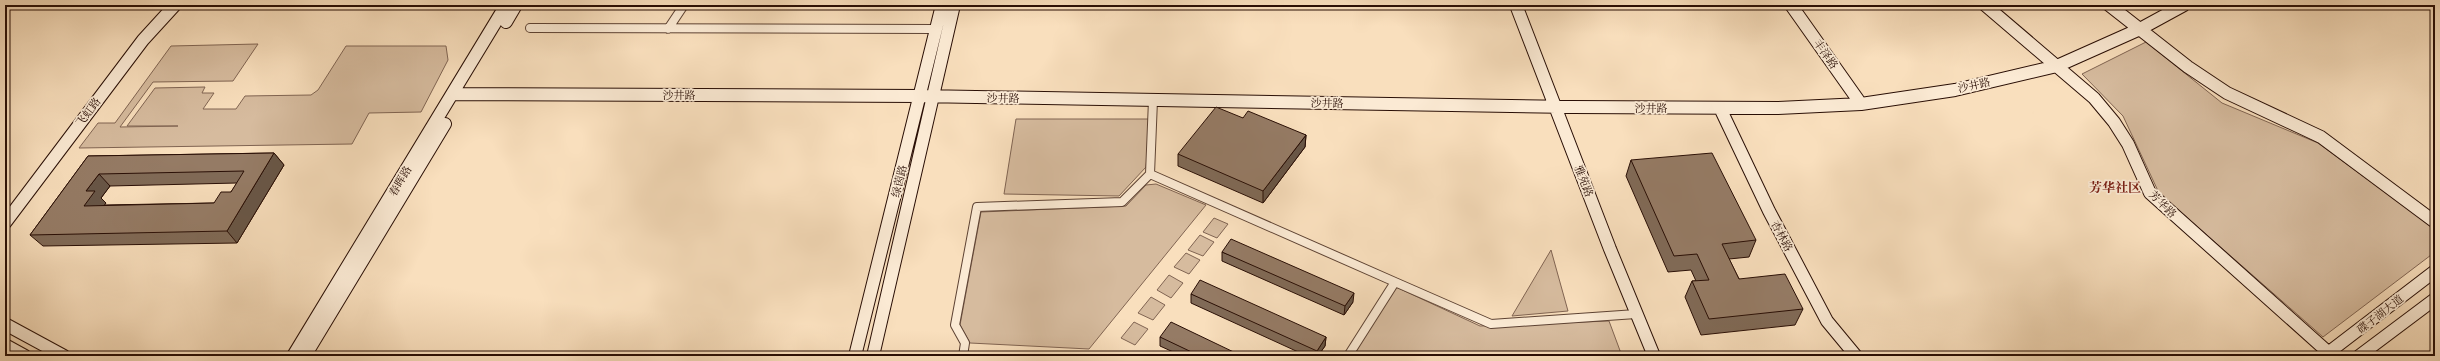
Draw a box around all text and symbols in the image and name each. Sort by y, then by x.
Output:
street label: 丰泽路 [1811,36,1841,72]
street label: 沙井路 [1956,74,1992,96]
street label: 沙井路 [663,88,696,102]
street label: 沙井路 [986,91,1020,105]
street label: 飞虹路 [72,95,104,129]
street label: 沙井路 [1310,96,1344,110]
street label: 沙井路 [1635,101,1668,115]
street label: 春晖路 [386,163,414,199]
street label: 绿茵路 [888,163,910,199]
street label: 雅苑路 [1572,163,1596,199]
district label: 芳华社区 [2089,179,2141,195]
street label: 芳华路 [2146,187,2180,221]
street label: 杏林路 [1768,218,1796,254]
street label: 碟子湖大道 [2354,292,2406,336]

